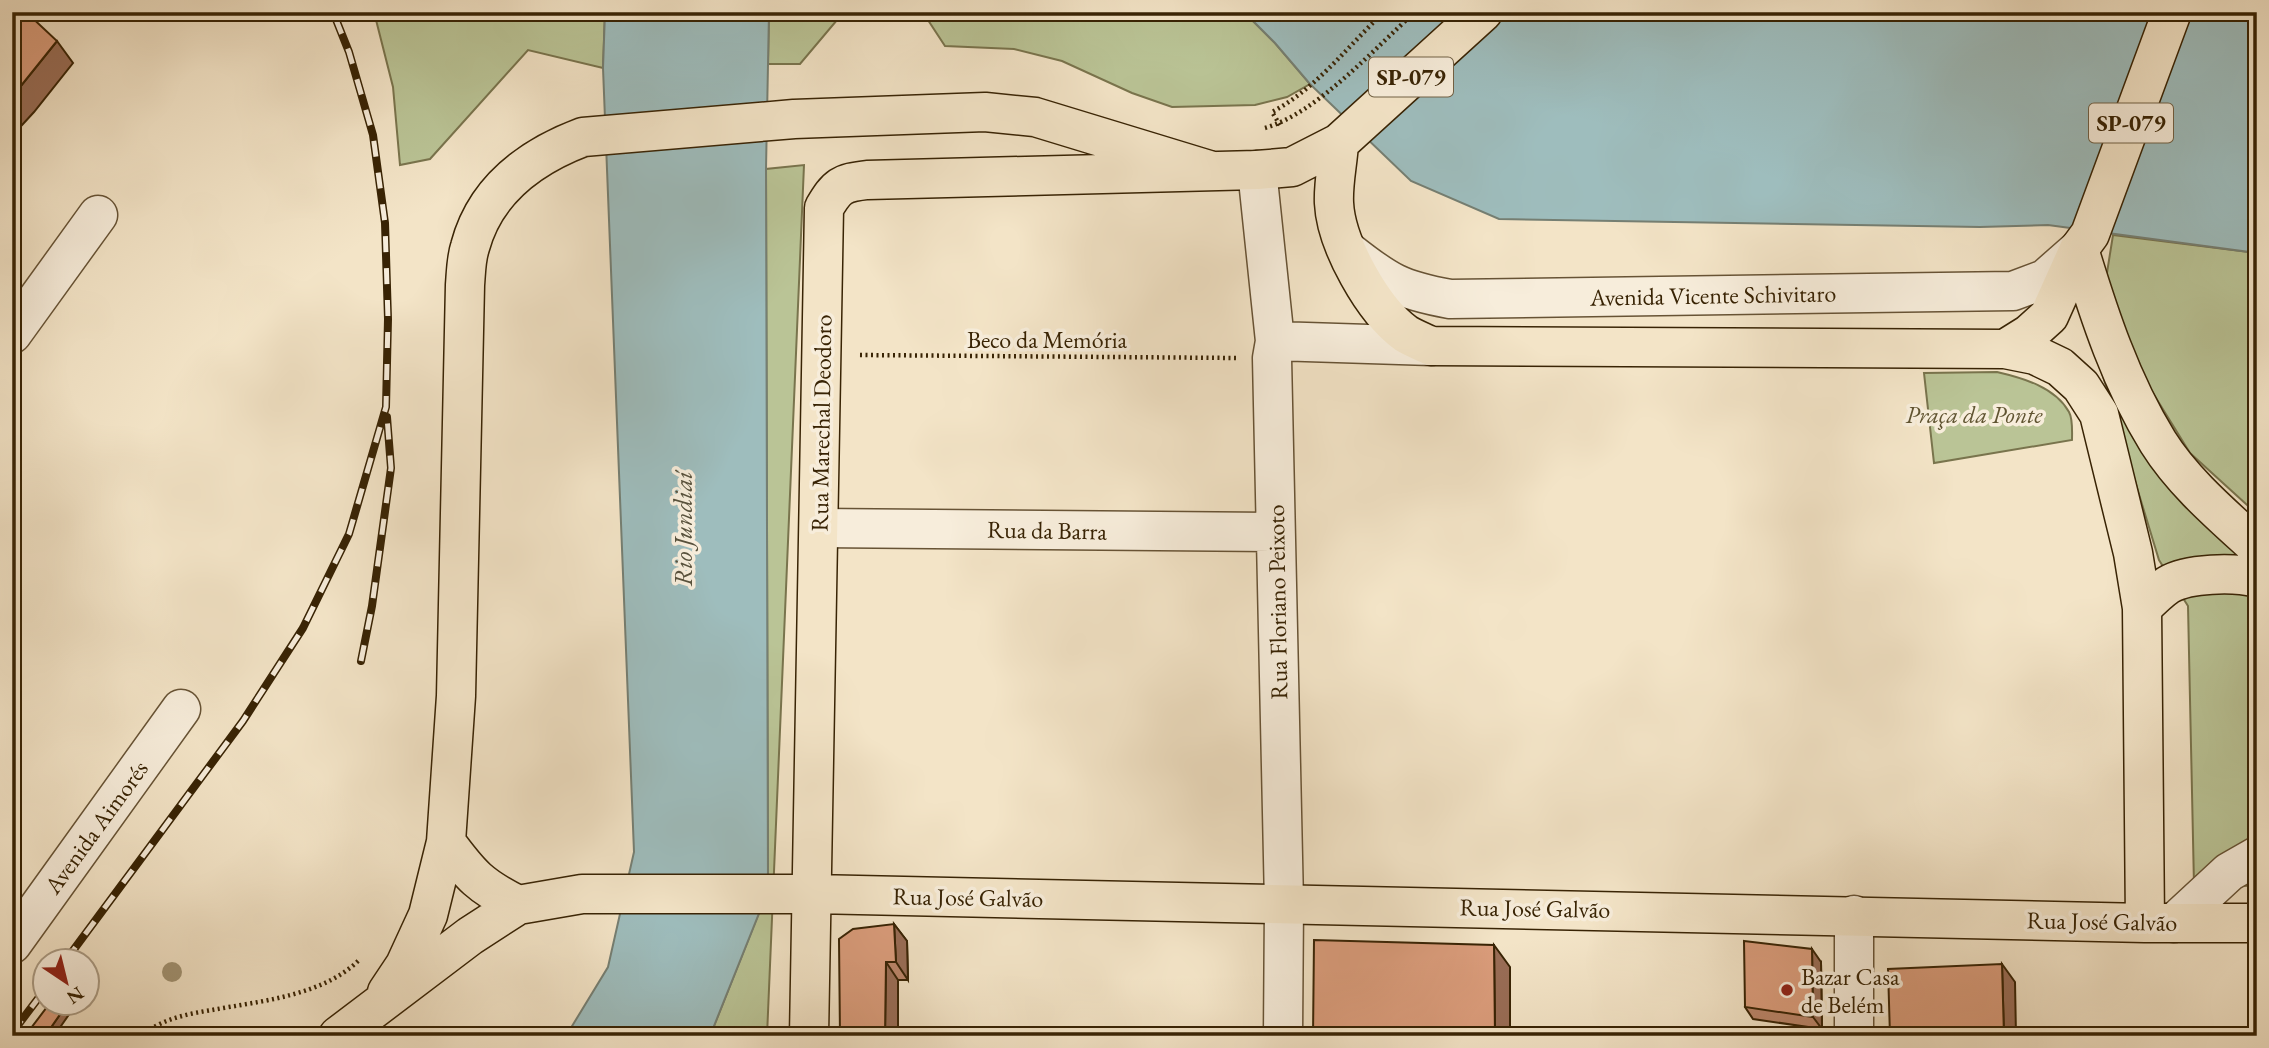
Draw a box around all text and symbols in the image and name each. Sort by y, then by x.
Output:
road number: SP-079 [1369,58,1453,96]
road number: SP-079 [2089,104,2173,142]
street label: Avenida Vicente Schivitaro [1589,277,1837,313]
street label: Rua Marechal Deodoro [804,314,838,532]
street label: Beco da Memória [967,324,1128,355]
park label: Praça da Ponte [1905,399,2043,430]
water label: Rio Jundiaí [666,469,700,587]
street label: Rua Floriano Peixoto [1260,504,1294,700]
street label: Rua da Barra [987,513,1108,547]
street label: Avenida Aimorés [37,754,155,901]
street label: Rua José Galvão [892,880,1044,914]
street label: Rua José Galvão [1459,891,1611,925]
street label: Rua José Galvão [2026,904,2178,938]
north arrow [32,946,102,1016]
place label: Bazar Casa de Belém [1801,961,1900,1020]
text: N [61,981,89,1011]
marker: Bazar Casa de Belém [1779,982,1795,998]

